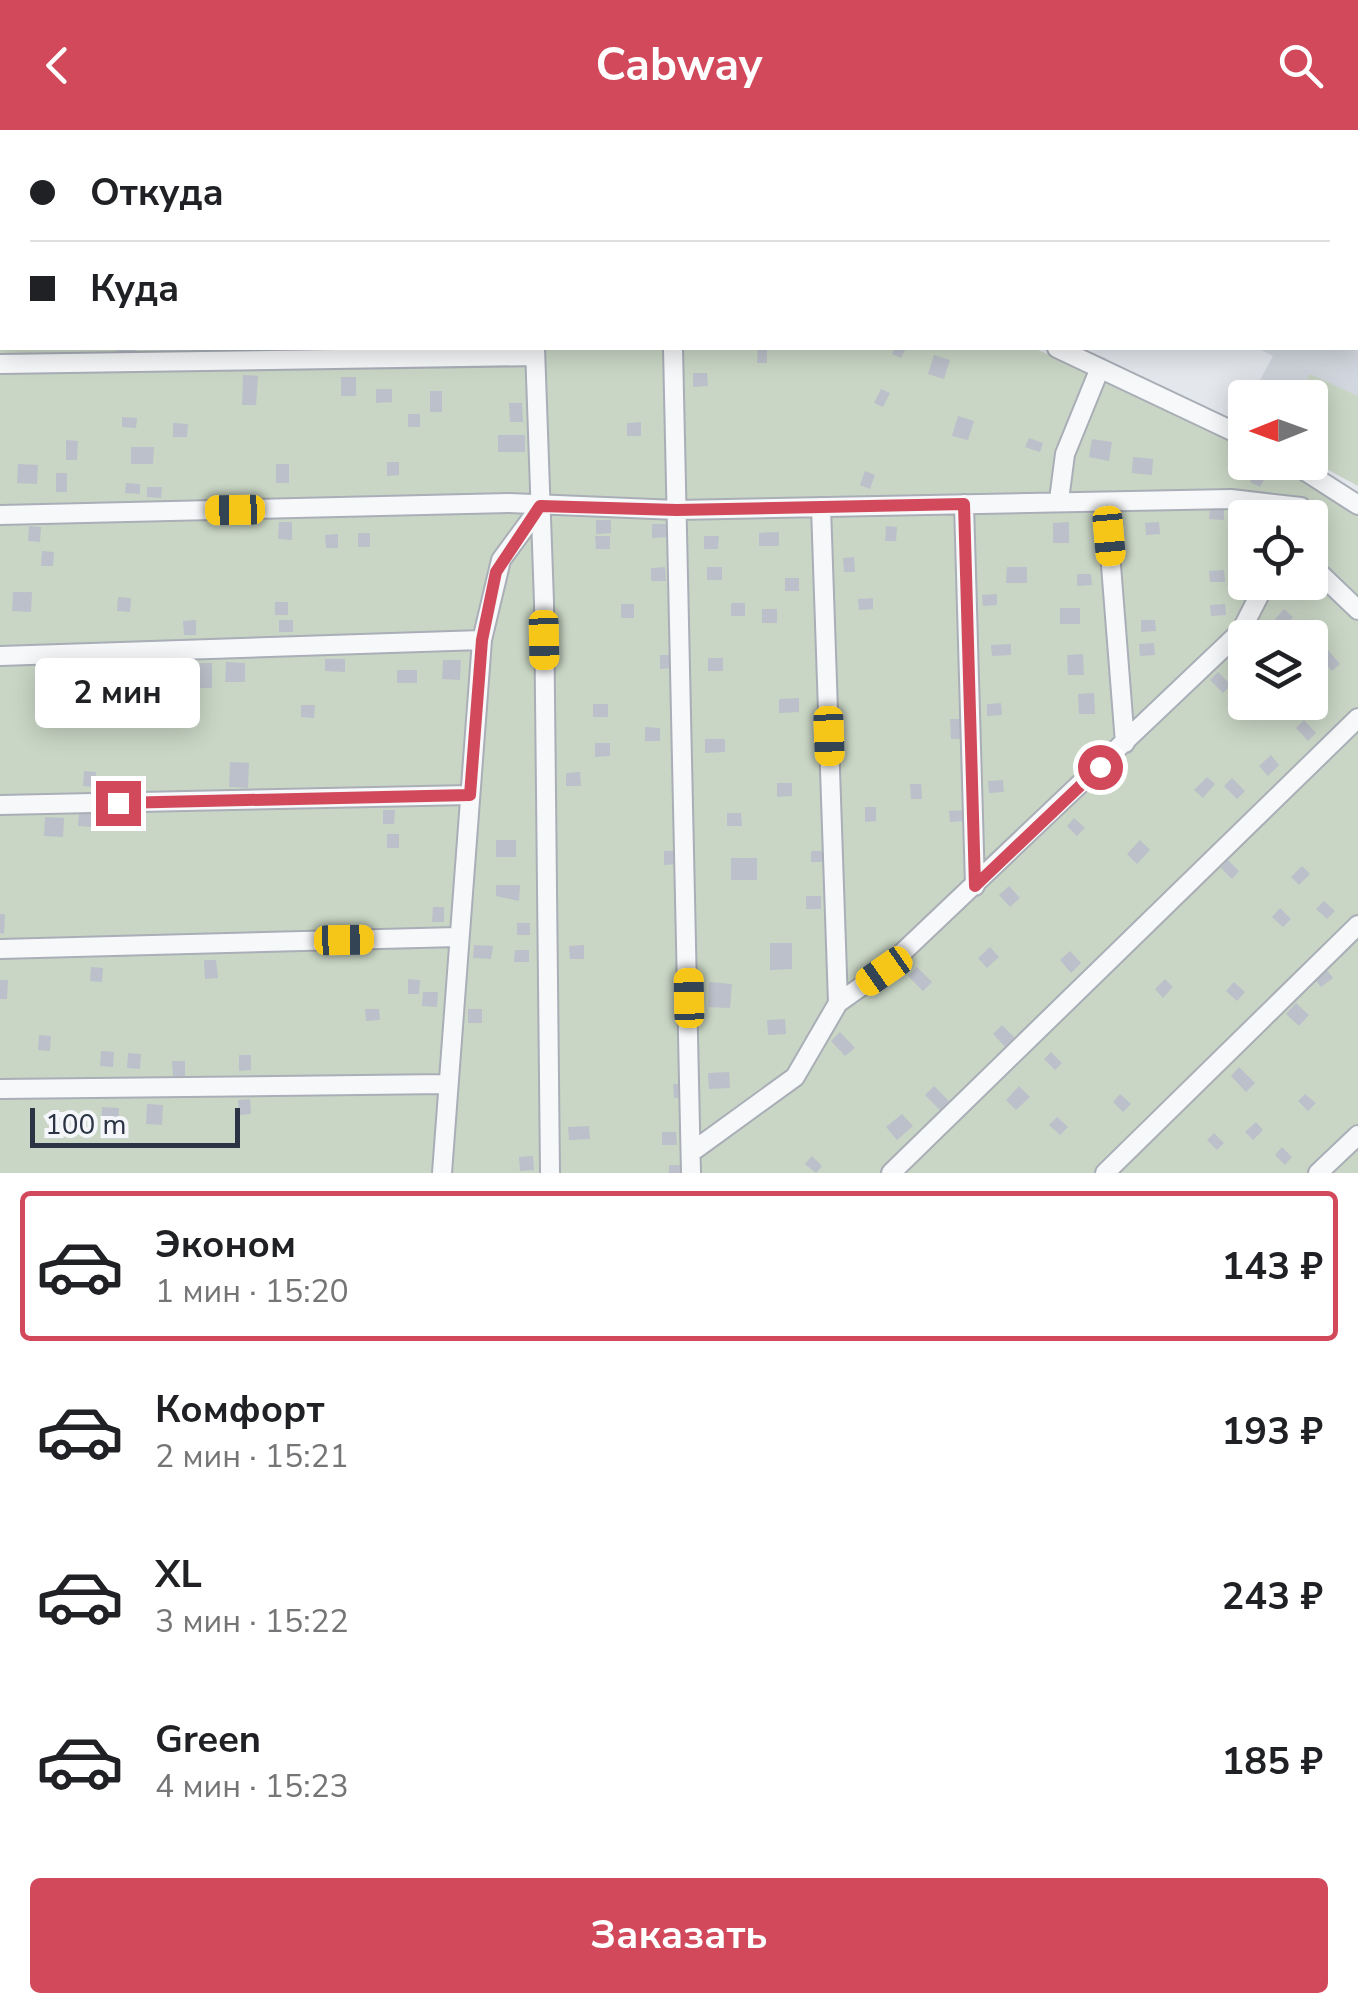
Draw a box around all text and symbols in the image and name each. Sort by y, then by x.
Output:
text: Cabway [596,35,762,96]
icon: back [30,38,85,93]
icon: search [1273,38,1328,93]
text: Откуда [90,167,224,218]
text: Куда [90,263,179,314]
north arrow [1228,380,1328,480]
map controls [1228,380,1328,720]
car [205,494,265,526]
button: locate [1228,500,1328,600]
car [1091,505,1127,567]
car [528,610,560,670]
button: layers [1228,620,1328,720]
callout: 2 мин [36,658,200,728]
text: 2 мин [73,671,162,714]
car [813,705,845,767]
route start [1078,745,1123,790]
route end [96,781,141,826]
car [314,924,374,956]
car [851,942,917,1000]
car [673,968,705,1028]
scale bar [30,1103,240,1148]
text: 100 m [45,1106,127,1144]
text: Эконом [155,1219,296,1270]
icon: car [35,1221,125,1311]
text: 143 ₽ [1222,1241,1323,1292]
text: 1 мин · 15:20 [155,1270,349,1313]
text: Комфорт [155,1384,324,1435]
icon: car [35,1386,125,1476]
text: 193 ₽ [1222,1406,1323,1457]
text: 2 мин · 15:21 [155,1435,349,1478]
text: XL [155,1549,202,1600]
icon: car [35,1551,125,1641]
text: 243 ₽ [1222,1571,1323,1622]
text: 3 мин · 15:22 [155,1600,349,1643]
text: Green [155,1714,261,1765]
icon: car [35,1716,125,1806]
text: 185 ₽ [1222,1736,1323,1787]
text: 4 мин · 15:23 [155,1765,349,1808]
button: Заказать [30,1878,1328,1993]

